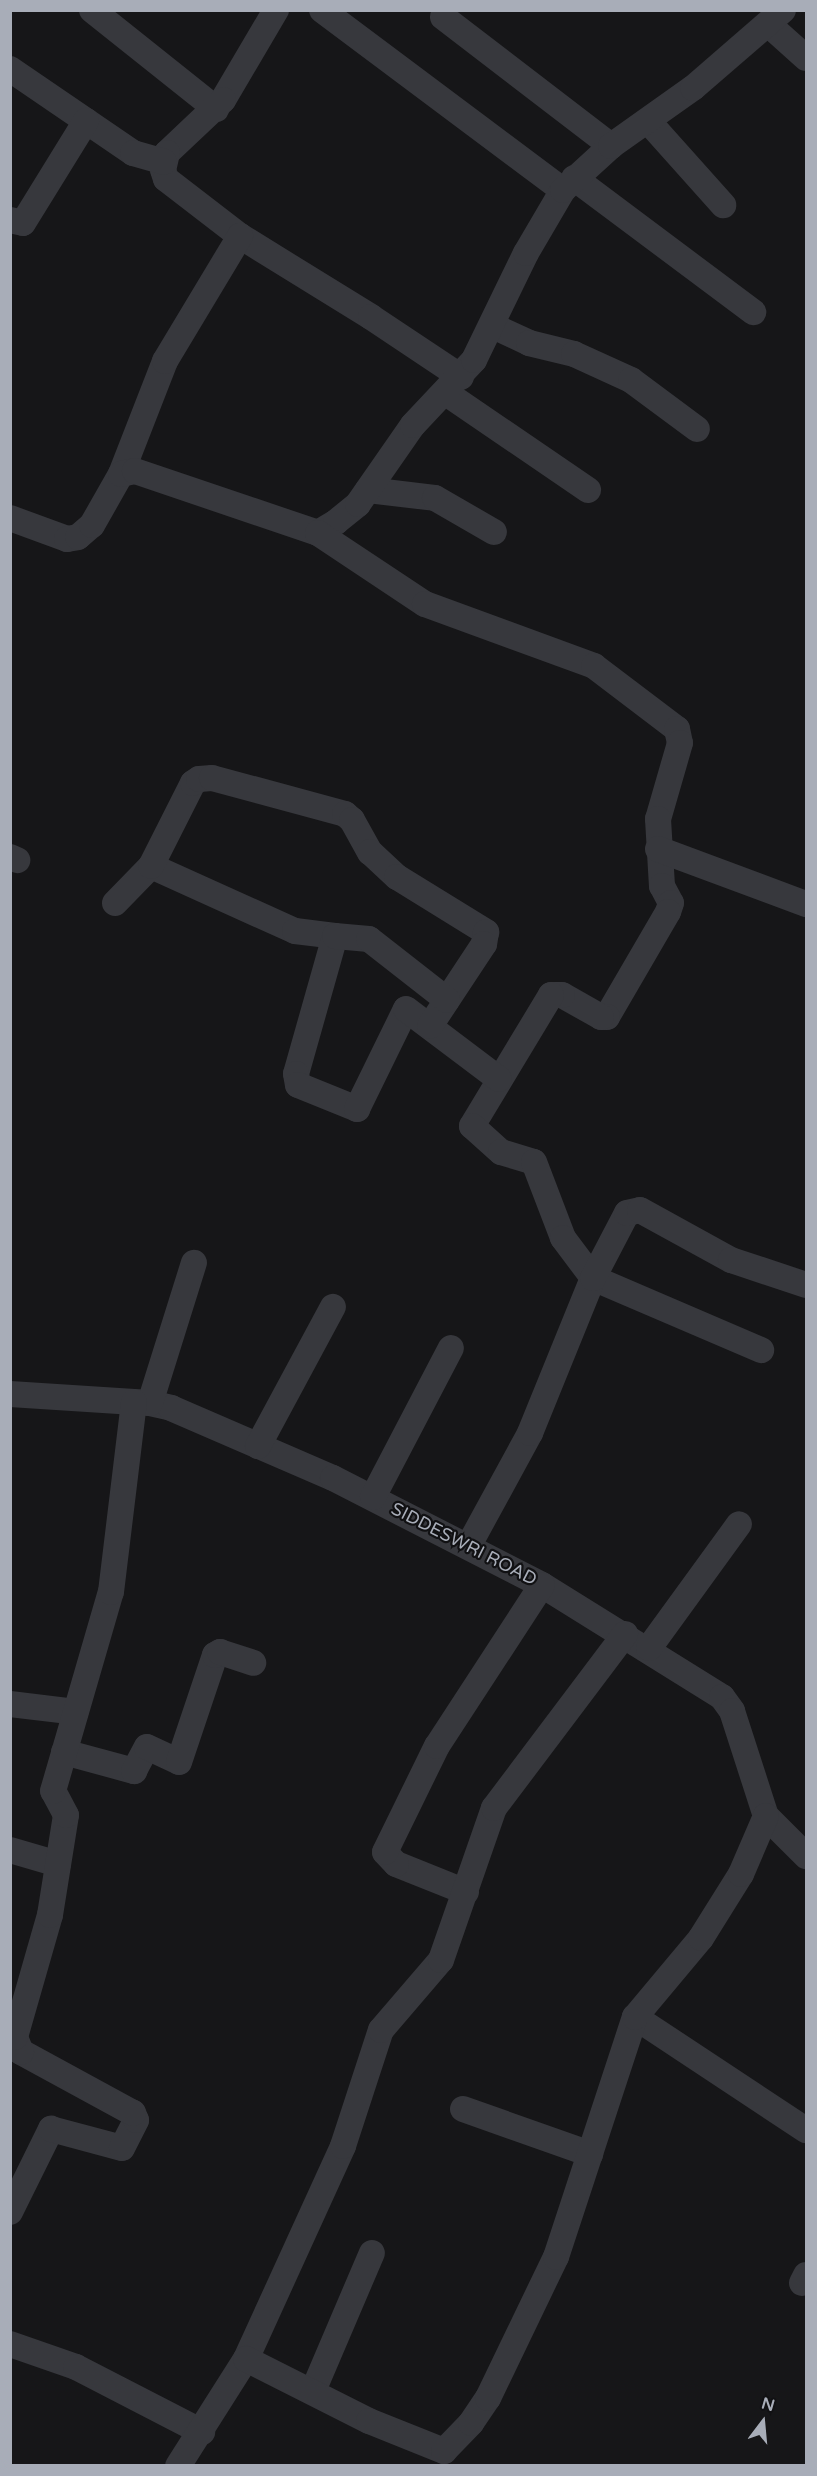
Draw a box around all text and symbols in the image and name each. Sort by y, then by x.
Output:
street label: SIDDESWRI ROAD [387,1498,541,1590]
north arrow [733,2392,793,2452]
text: N [759,2393,777,2416]

